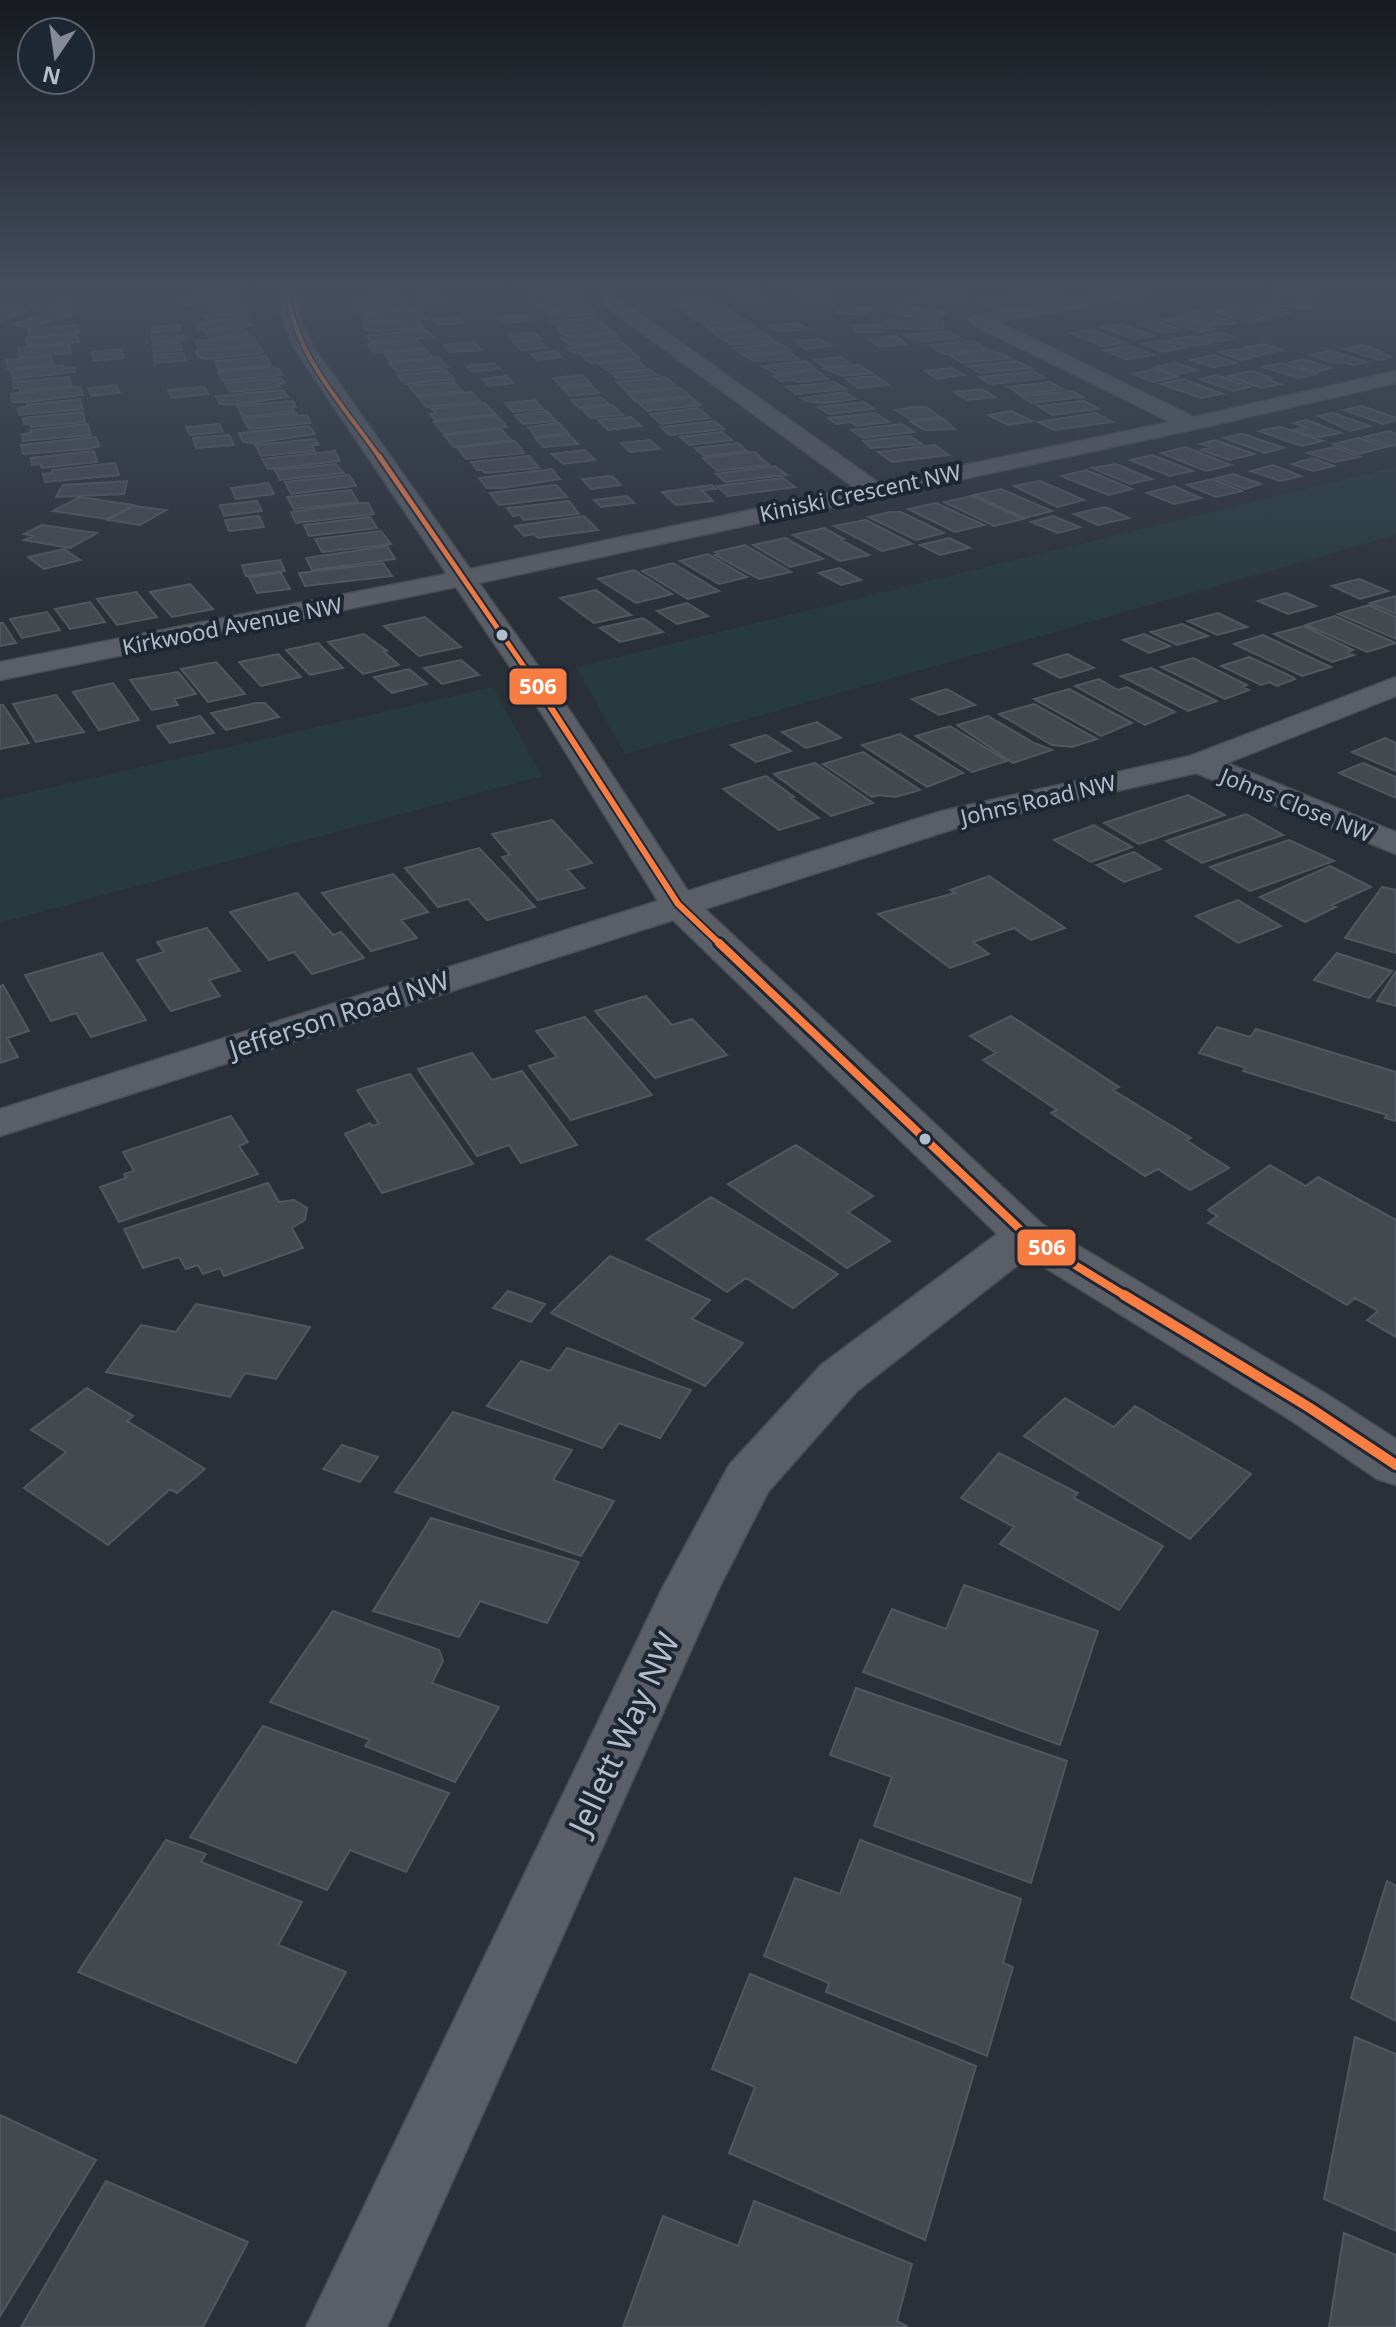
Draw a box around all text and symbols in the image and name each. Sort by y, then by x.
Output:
north arrow [16,16,96,96]
text: N [39,60,63,93]
street label: Kiniski Crescent NW [757,456,964,528]
street label: Kirkwood Avenue NW [119,589,345,661]
unlabelled marker [494,627,510,643]
line badge: 506 [508,667,568,706]
text: 506 [519,670,557,700]
street label: Johns Close NW [1215,759,1378,848]
street label: Johns Road NW [955,766,1119,832]
street label: Jefferson Road NW [222,961,454,1067]
unlabelled marker [917,1131,933,1147]
line badge: 506 [1016,1228,1077,1267]
text: 506 [1028,1231,1066,1261]
street label: Jellett Way NW [556,1625,689,1844]

